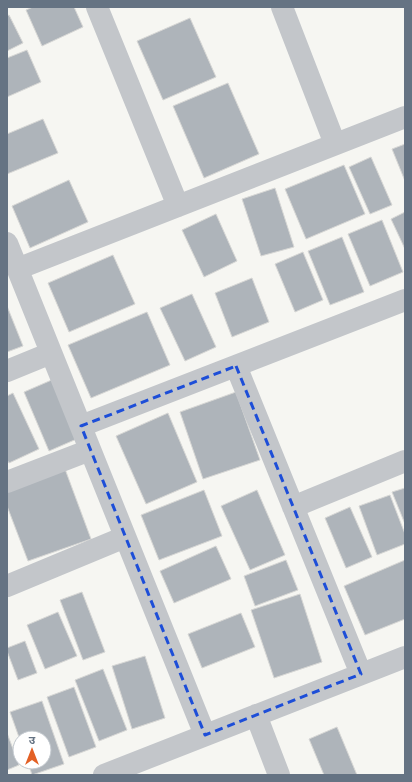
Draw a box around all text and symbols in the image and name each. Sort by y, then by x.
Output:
north arrow [12,730,52,770]
text: उ [29,734,36,747]

